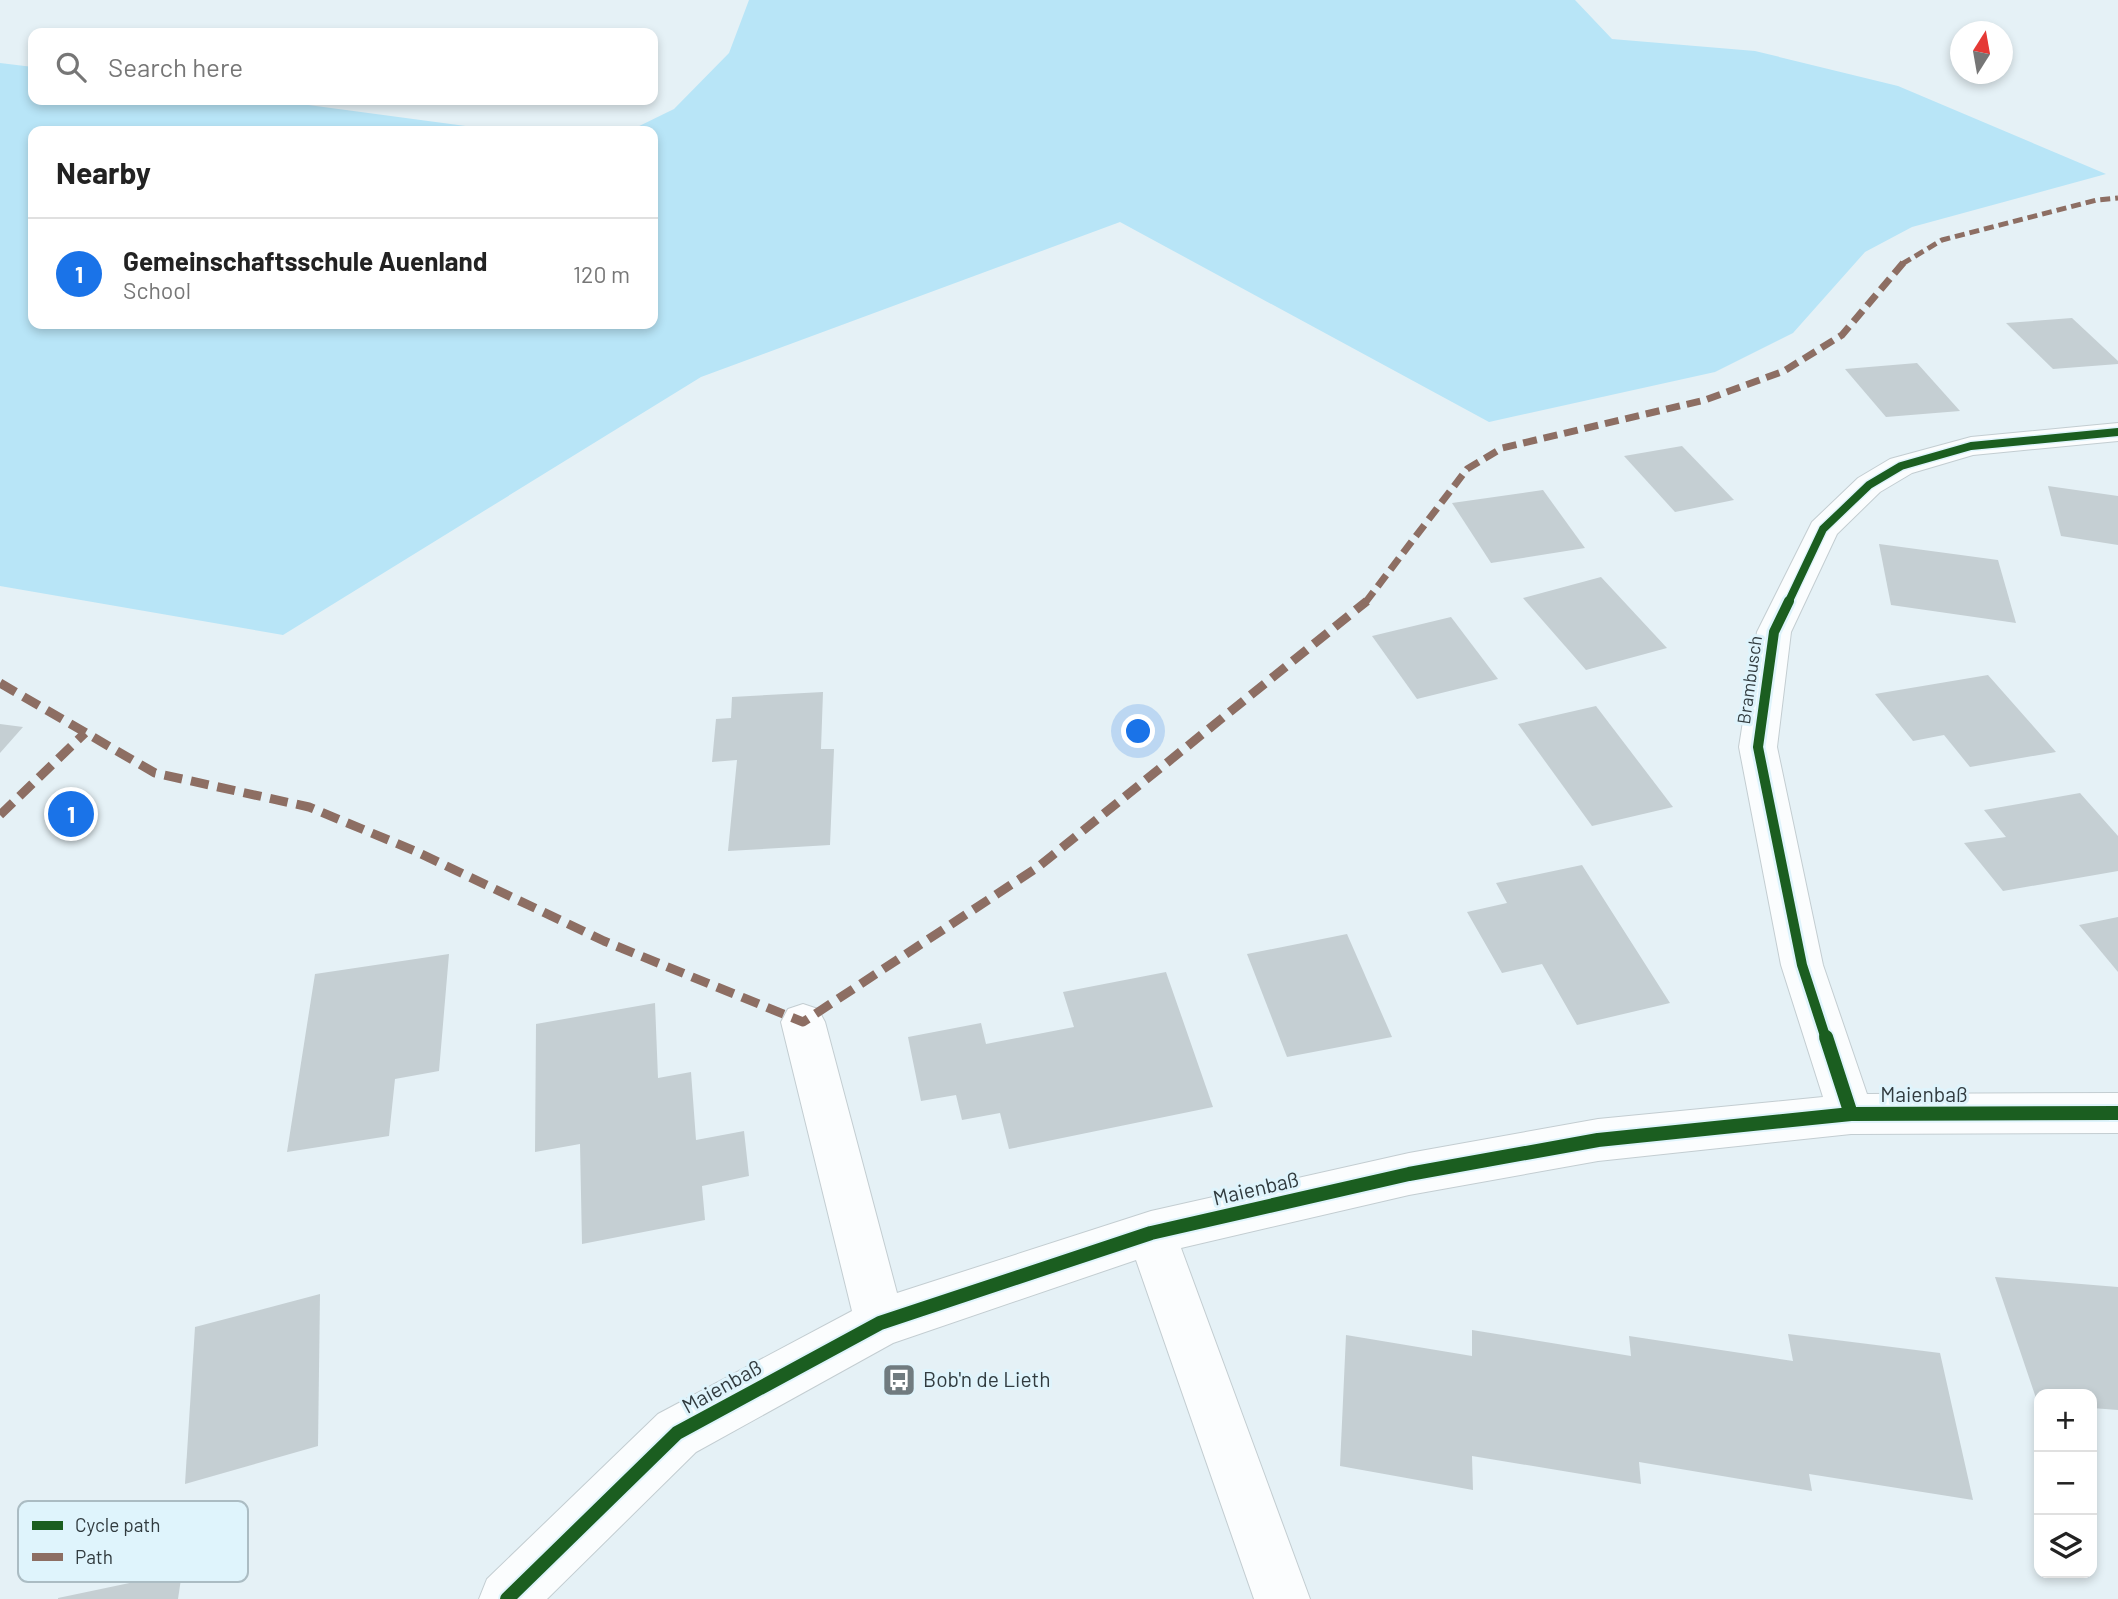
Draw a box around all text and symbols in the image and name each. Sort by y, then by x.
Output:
north arrow [1950,21,2013,84]
search box [28,28,658,105]
icon: search [52,48,90,86]
text: Search here [108,51,243,82]
text: Nearby [56,154,151,190]
text: Gemeinschaftsschule Auenland [123,245,487,276]
text: 1 [75,260,83,288]
text: 120 m [573,260,630,288]
text: School [123,276,191,304]
street label: Brambusch [1732,634,1766,725]
your location [1121,714,1155,748]
pin: 1 [48,788,94,840]
street label: Maienbaß [1880,1081,1968,1106]
street label: Maienbaß [1210,1166,1301,1210]
street label: Maienbaß [677,1354,766,1418]
bus stop icon: Bob'n de Lieth [880,1361,918,1399]
place label: Bob'n de Lieth [923,1366,1050,1391]
map controls [2034,1389,2097,1578]
button: + [2034,1389,2097,1452]
button: − [2034,1452,2097,1515]
legend [18,1501,248,1582]
text: Cycle path [75,1513,160,1536]
button: layers [2034,1515,2097,1578]
text: Path [75,1545,113,1568]

